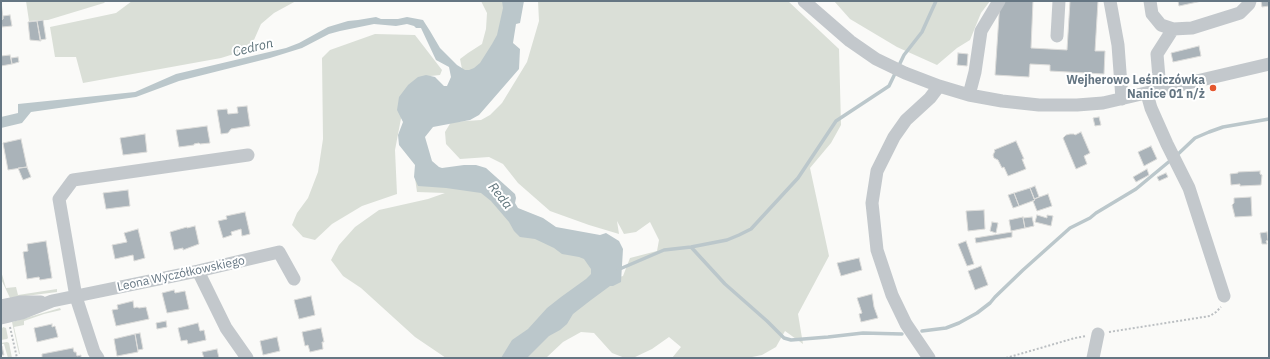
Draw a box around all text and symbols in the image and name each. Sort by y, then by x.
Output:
water label: Cedron [231,35,275,61]
place label: Wejherowo Leśniczówka Nanice 01 n/ż [1066,74,1205,102]
marker: Wejherowo Leśniczówka Nanice 01 n/ż [1208,83,1218,93]
water label: Reda [485,180,515,212]
street label: Leona Wyczółkowskiego [116,253,246,295]

